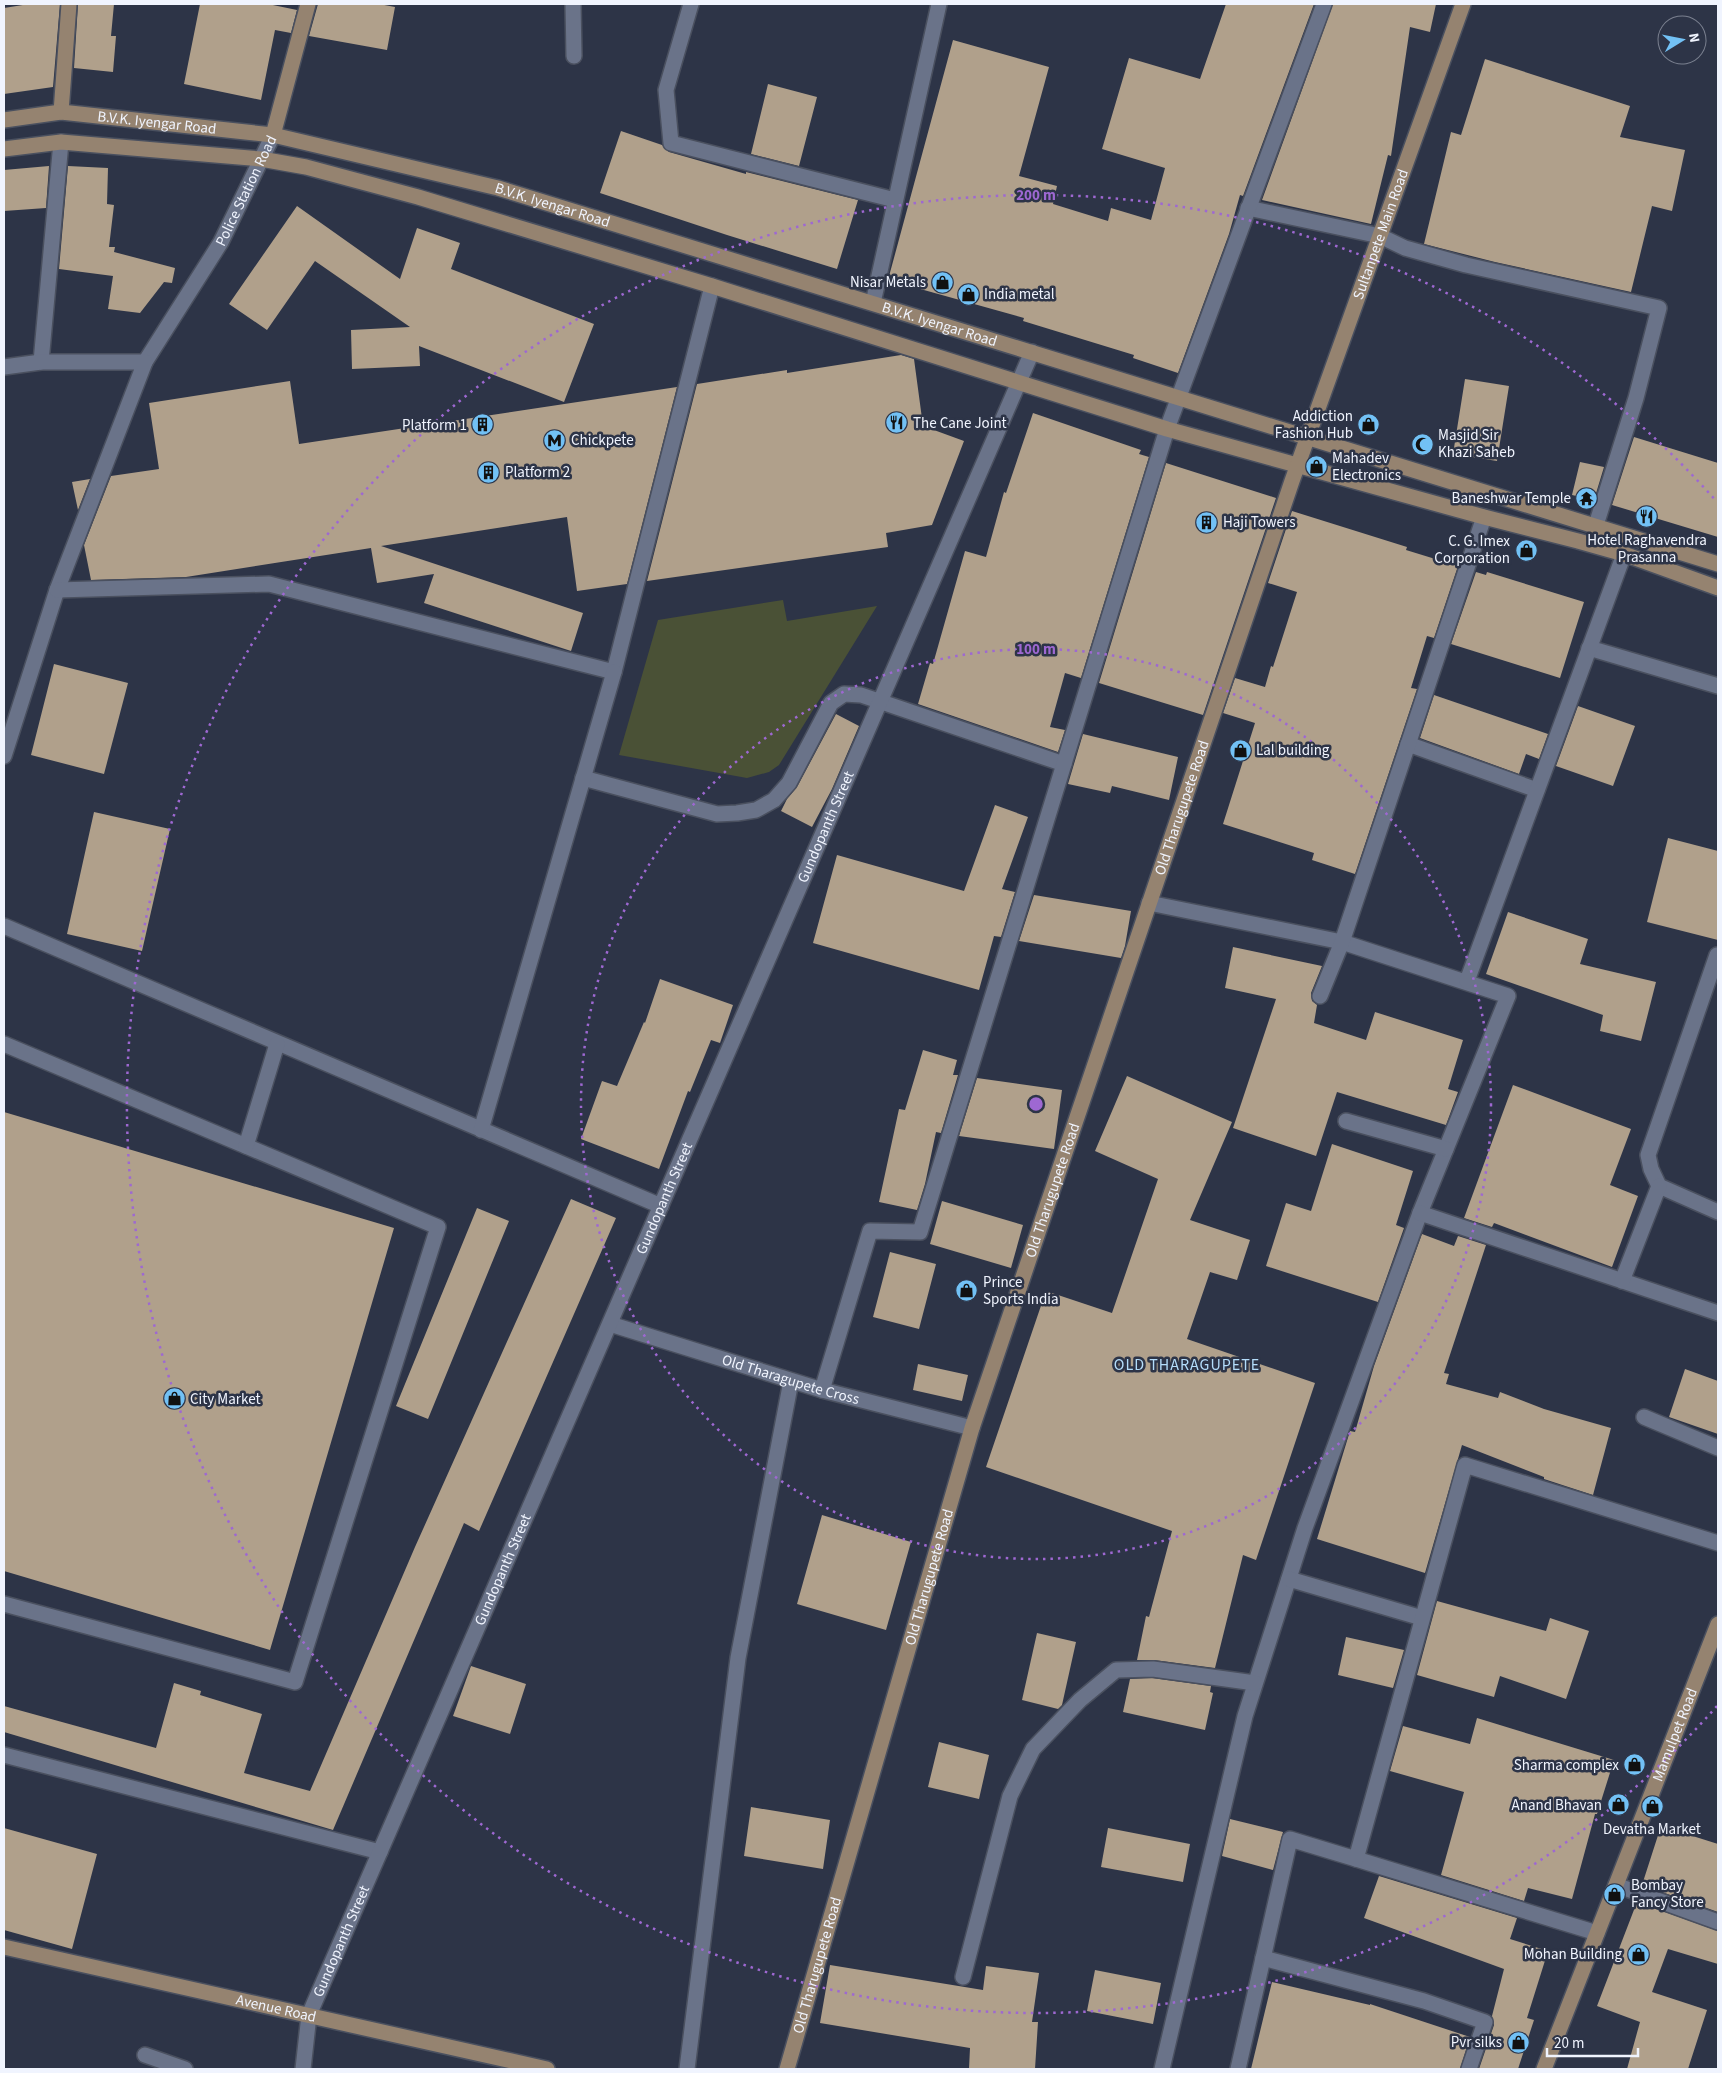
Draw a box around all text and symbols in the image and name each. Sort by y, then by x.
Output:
north arrow [1657,15,1707,65]
text: N [1683,32,1704,44]
street label: B.V.K. Iyengar Road [96,106,217,139]
street label: Police Station Road [210,132,282,250]
street label: Sultanpete Main Road [1347,166,1414,302]
street label: B.V.K. Iyengar Road [492,177,613,232]
text: 200 m [1016,185,1056,206]
shop icon: Nisar Metals [930,270,954,294]
place label: Nisar Metals [850,272,926,293]
shop icon: India metal [956,282,980,306]
place label: India metal [984,284,1055,305]
street label: B.V.K. Iyengar Road [879,296,1000,352]
place label: Addiction Fashion Hub [1275,406,1353,444]
restaurant icon: The Cane Joint [885,411,909,435]
building icon: Platform 1 [471,413,495,437]
place label: The Cane Joint [913,413,1007,434]
shop icon: Addiction Fashion Hub [1357,413,1381,437]
place label: Platform 1 [402,415,467,436]
place label: Masjid Sir Khazi Saheb [1438,425,1515,463]
metro station icon: Chickpete [543,428,567,452]
place label: Chickpete [571,430,634,451]
mosque icon: Masjid Sir Khazi Saheb [1410,432,1434,456]
place label: Mahadev Electronics [1332,448,1401,486]
shop icon: Mahadev Electronics [1304,455,1328,479]
building icon: Platform 2 [477,460,501,484]
place label: Platform 2 [505,462,570,483]
temple icon: Baneshwar Temple [1575,486,1599,510]
place label: Baneshwar Temple [1452,488,1571,509]
restaurant icon: Hotel Raghavendra Prasanna [1635,505,1659,529]
building icon: Haji Towers [1195,510,1219,534]
place label: Haji Towers [1223,512,1295,533]
place label: Hotel Raghavendra Prasanna [1587,530,1707,568]
place label: C. G. Imex Corporation [1434,531,1510,569]
shop icon: C. G. Imex Corporation [1514,538,1538,562]
text: 100 m [1016,639,1056,660]
street label: Old Tharugupete Road [1149,737,1214,878]
shop icon: Lal building [1228,738,1252,762]
place label: Lal building [1256,740,1330,761]
street label: Gundopanth Street [792,768,859,886]
centre of rings [1027,1095,1045,1113]
street label: Old Tharugupete Road [1020,1120,1085,1261]
street label: Gundopanth Street [631,1139,698,1257]
place label: Prince Sports India [983,1272,1059,1310]
shop icon: Prince Sports India [955,1279,979,1303]
street label: Old Tharagupete Cross [719,1349,862,1410]
district label: OLD THARAGUPETE [1114,1354,1260,1376]
shop icon: City Market [162,1387,186,1411]
place label: City Market [190,1389,261,1410]
street label: Old Tharugupete Road [899,1506,959,1648]
street label: Gundopanth Street [469,1510,536,1629]
street label: Mamulpet Road [1647,1685,1703,1785]
shop icon: Sharma complex [1623,1753,1647,1777]
place label: Sharma complex [1514,1755,1619,1776]
shop icon: Anand Bhavan [1606,1793,1630,1817]
shop icon: Devatha Market [1640,1794,1664,1818]
place label: Anand Bhavan [1512,1795,1602,1816]
place label: Devatha Market [1603,1819,1701,1840]
place label: Bombay Fancy Store [1631,1875,1704,1913]
street label: Gundopanth Street [308,1882,375,2000]
shop icon: Bombay Fancy Store [1603,1882,1627,1906]
street label: Old Tharugupete Road [787,1894,847,2036]
shop icon: Mohan Building [1626,1942,1650,1966]
place label: Mohan Building [1524,1944,1622,1965]
street label: Avenue Road [234,1989,318,2027]
scale bar [1547,2026,1638,2058]
shop icon: Pvr silks [1506,2030,1530,2054]
place label: Pvr silks [1451,2032,1502,2053]
text: 20 m [1554,2033,1584,2054]

